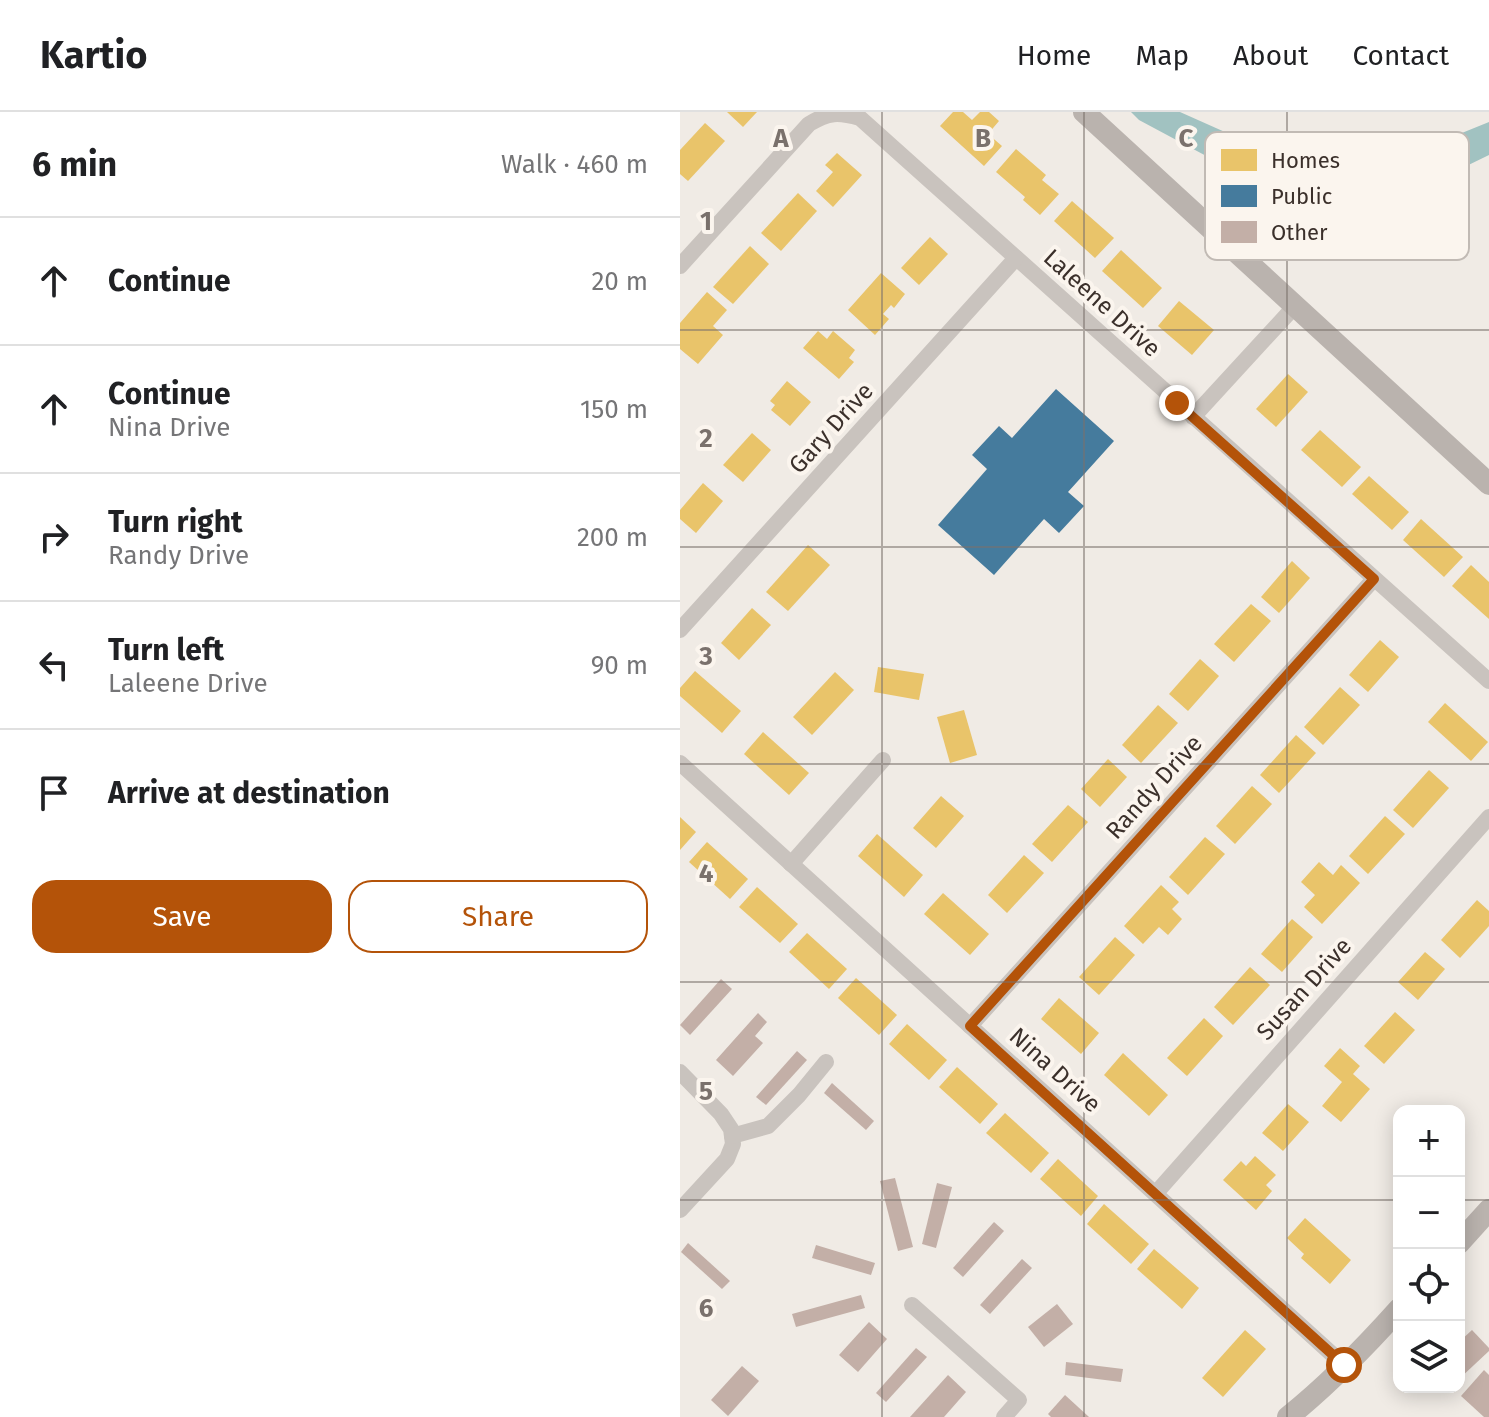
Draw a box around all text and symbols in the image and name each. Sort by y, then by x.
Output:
text: Kartio [40,32,147,78]
text: Home [1017,39,1091,72]
text: Map [1135,39,1189,72]
text: About [1233,39,1308,72]
text: Contact [1352,39,1449,72]
text: A [772,123,789,154]
text: B [975,123,991,154]
text: C [1179,123,1194,154]
legend [1205,132,1469,260]
text: 6 min [32,144,117,185]
text: Homes [1271,147,1340,174]
text: Walk · 460 m [501,149,648,180]
text: Public [1271,183,1332,210]
text: 1 [700,206,712,237]
text: Other [1271,219,1328,246]
street label: Laleene Drive [1038,243,1166,363]
icon: ahead [32,259,76,303]
text: Continue [108,263,231,299]
text: 20 m [591,266,648,297]
text: Continue [108,376,231,412]
street label: Gary Drive [783,377,879,479]
route end [1159,385,1195,421]
icon: ahead [32,387,76,431]
text: 150 m [580,394,648,425]
text: Nina Drive [108,412,230,443]
text: 2 [699,423,713,454]
text: Turn right [108,504,243,540]
icon: right [32,515,76,559]
text: 200 m [577,522,648,553]
text: Randy Drive [108,540,249,571]
text: Turn left [108,632,224,668]
text: 3 [698,641,713,672]
icon: left [32,643,76,687]
text: 90 m [591,650,648,681]
text: Laleene Drive [108,668,268,699]
street label: Randy Drive [1100,729,1208,845]
icon: arrive [32,771,76,815]
text: Arrive at destination [108,775,390,811]
text: 4 [699,858,714,889]
button: Save [32,880,332,953]
button: Share [348,880,648,953]
street label: Susan Drive [1251,932,1357,1046]
street label: Nina Drive [1004,1022,1106,1118]
text: 5 [699,1076,713,1107]
map controls [1393,1105,1465,1393]
button: + [1393,1105,1465,1177]
button: − [1393,1177,1465,1249]
button: locate [1393,1249,1465,1321]
text: 6 [699,1293,714,1324]
button: layers [1393,1321,1465,1393]
route start [1326,1347,1362,1383]

